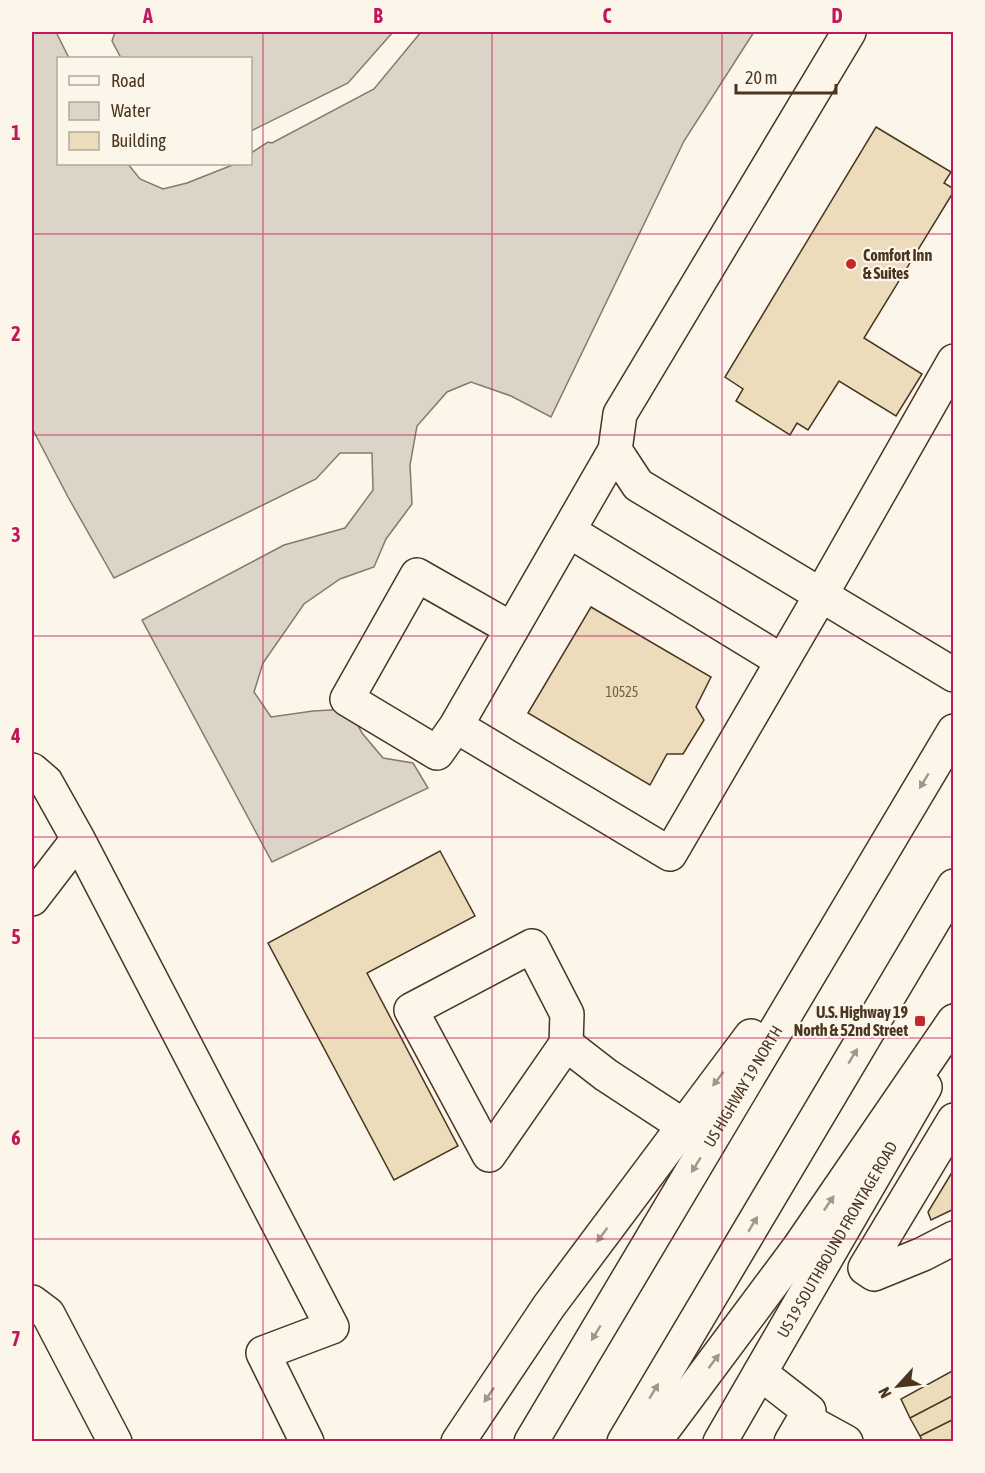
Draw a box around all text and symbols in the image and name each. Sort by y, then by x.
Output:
text: A [142,4,153,27]
text: B [373,4,383,27]
text: C [603,4,612,27]
text: D [831,4,843,27]
legend [57,57,252,165]
scale bar [736,57,836,95]
text: 20 m [745,67,777,88]
text: Road [111,70,145,91]
text: Water [111,100,151,121]
text: 1 [11,121,21,144]
text: Building [111,130,166,151]
place label: Comfort Inn & Suites [863,246,932,282]
marker: Comfort Inn & Suites [844,257,858,271]
text: 2 [11,322,21,345]
text: 3 [11,523,21,546]
house number: 10525 [606,684,638,700]
text: 4 [10,724,21,747]
one-way arrow [918,773,929,789]
text: 5 [11,925,21,948]
place label: U.S. Highway 19 North & 52nd Street [794,1003,908,1039]
marker: U.S. Highway 19 North & 52nd Street [913,1014,927,1028]
street label: US HIGHWAY 19 NORTH [700,1022,786,1150]
one-way arrow [847,1048,858,1064]
one-way arrow [713,1072,725,1087]
text: 6 [11,1126,21,1149]
street label: US 19 SOUTHBOUND FRONTAGE ROAD [773,1138,901,1341]
one-way arrow [690,1157,701,1173]
one-way arrow [823,1195,834,1211]
one-way arrow [748,1215,758,1232]
one-way arrow [596,1228,608,1243]
one-way arrow [591,1325,601,1342]
text: 7 [11,1327,21,1350]
one-way arrow [708,1353,720,1368]
north arrow [868,1356,928,1416]
one-way arrow [648,1383,659,1399]
text: N [874,1385,895,1401]
one-way arrow [483,1386,495,1402]

